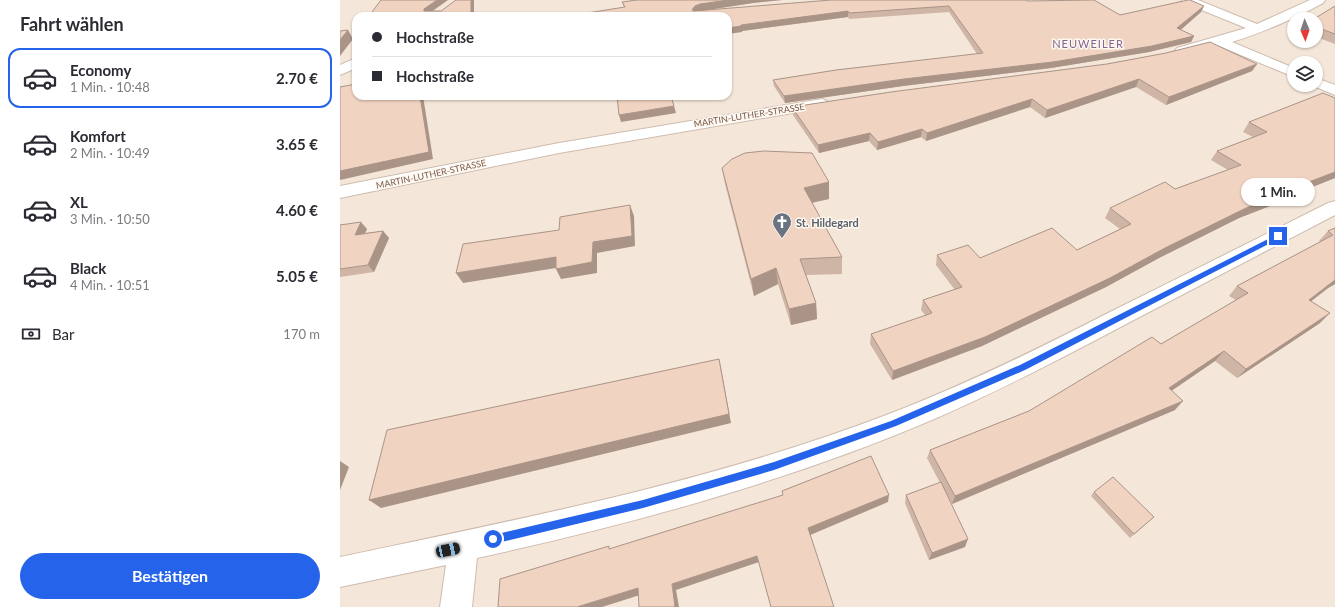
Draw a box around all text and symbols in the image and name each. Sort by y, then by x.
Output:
north arrow [1287,12,1323,48]
map controls [1287,12,1323,92]
text: Fahrt wählen [20,13,124,35]
text: Hochstraße [396,28,474,46]
district label: NEUWEILER [1052,37,1124,50]
button: layers [1287,56,1323,92]
icon: car [22,60,58,96]
text: Economy [70,61,131,79]
text: Hochstraße [396,67,474,85]
text: 2.70 € [276,69,318,87]
text: 1 Min. · 10:48 [70,79,150,95]
street label: MARTIN-LUTHER-STRASSE [693,101,805,129]
icon: car [22,126,58,162]
text: Komfort [70,127,126,145]
text: 3.65 € [276,135,318,153]
text: 2 Min. · 10:49 [70,145,150,161]
street label: MARTIN-LUTHER-STRASSE [375,157,487,191]
callout: 1 Min. [1241,178,1315,206]
text: 1 Min. [1260,184,1296,200]
icon: car [22,192,58,228]
text: XL [70,193,88,211]
text: 4.60 € [276,201,318,219]
text: 3 Min. · 10:50 [70,211,150,227]
church icon: St. Hildegard [771,211,793,239]
place label: St. Hildegard [796,216,859,229]
route end [1269,227,1287,245]
icon: car [22,258,58,294]
text: Black [70,259,106,277]
text: 5.05 € [276,267,318,285]
text: 4 Min. · 10:51 [70,277,150,293]
icon: cash [20,323,42,345]
text: Bar [52,325,75,343]
text: 170 m [283,326,320,342]
route start [484,530,502,548]
car [435,542,461,558]
button: Bestätigen [20,553,320,599]

